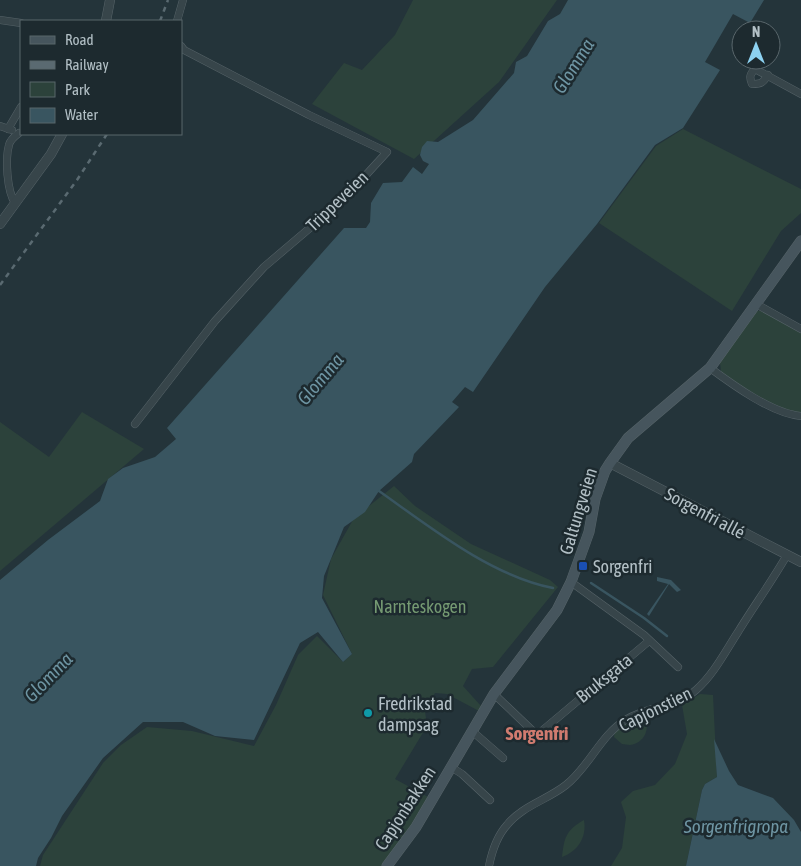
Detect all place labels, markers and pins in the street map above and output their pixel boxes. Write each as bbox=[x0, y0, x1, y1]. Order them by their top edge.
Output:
place label: Sorgenfri bbox=[593, 556, 653, 577]
marker: Sorgenfri bbox=[577, 560, 589, 572]
place label: Fredrikstad dampsag bbox=[378, 693, 453, 735]
marker: Fredrikstad dampsag bbox=[362, 707, 374, 719]

